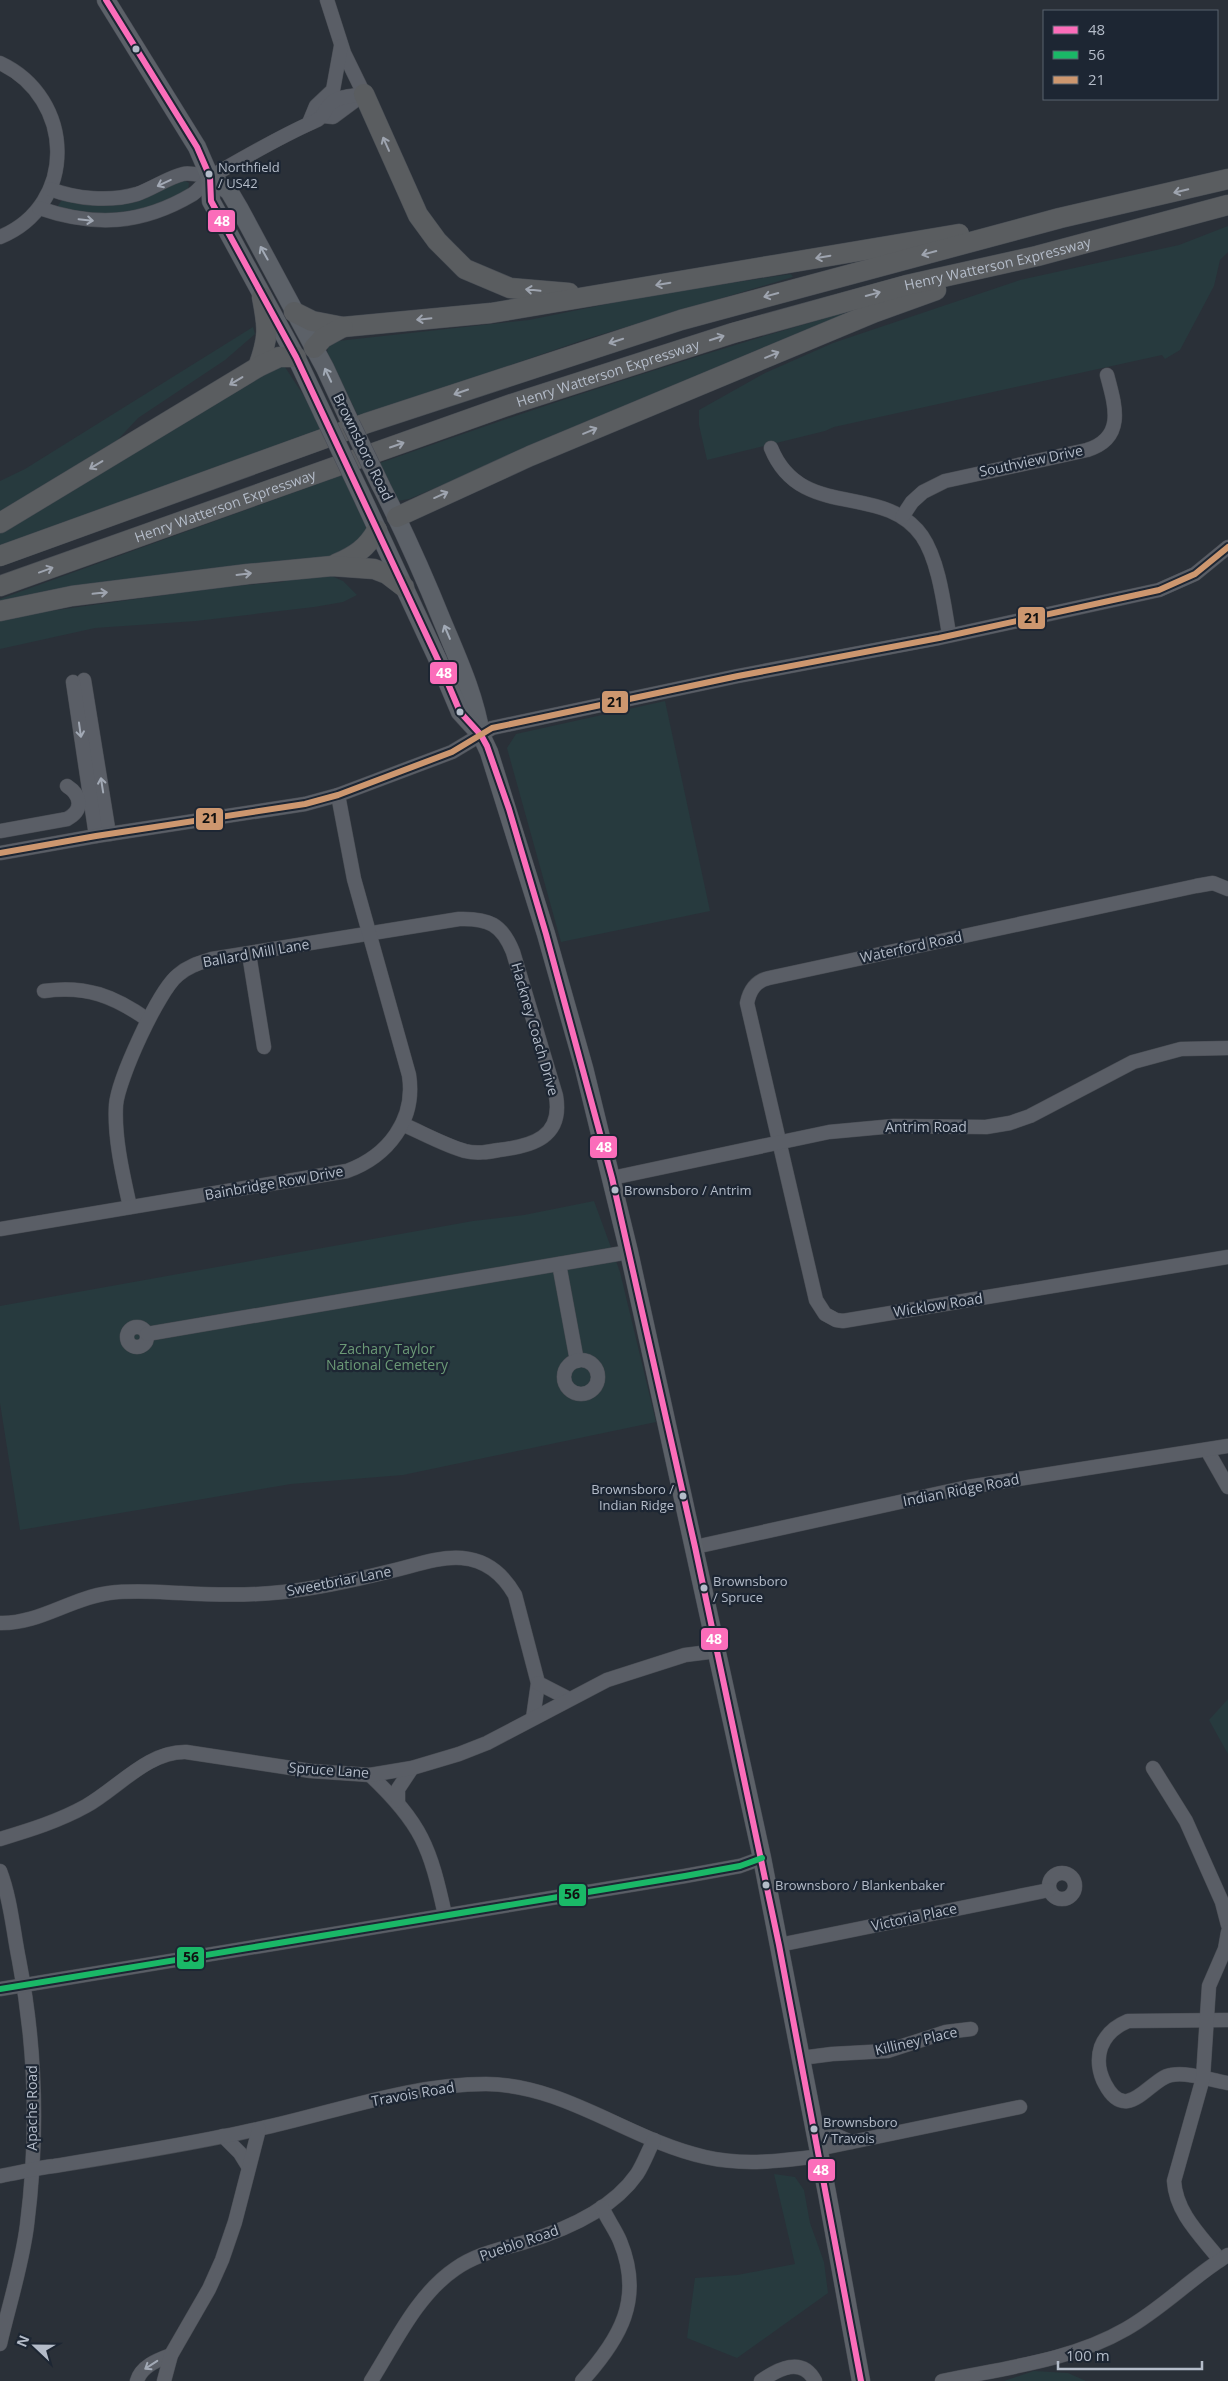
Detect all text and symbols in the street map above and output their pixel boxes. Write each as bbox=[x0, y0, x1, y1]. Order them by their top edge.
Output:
legend bbox=[1043, 10, 1218, 100]
text: 48 bbox=[1088, 19, 1105, 39]
unlabelled marker bbox=[131, 44, 141, 54]
text: 56 bbox=[1088, 44, 1105, 64]
text: 21 bbox=[1088, 69, 1105, 89]
one-way arrow bbox=[380, 137, 390, 152]
place label: Northfield / US42 bbox=[218, 158, 280, 192]
marker: Northfield / US42 bbox=[204, 169, 214, 179]
one-way arrow bbox=[157, 179, 172, 188]
one-way arrow bbox=[1173, 187, 1189, 196]
line badge: 48 bbox=[207, 209, 236, 233]
text: 48 bbox=[214, 211, 230, 230]
one-way arrow bbox=[77, 215, 93, 225]
street label: Henry Watterson Expressway bbox=[902, 232, 1094, 294]
one-way arrow bbox=[259, 246, 269, 261]
one-way arrow bbox=[921, 249, 937, 259]
one-way arrow bbox=[815, 252, 831, 262]
one-way arrow bbox=[655, 280, 671, 290]
one-way arrow bbox=[525, 285, 541, 295]
one-way arrow bbox=[865, 289, 881, 298]
one-way arrow bbox=[764, 291, 780, 300]
one-way arrow bbox=[416, 314, 432, 324]
one-way arrow bbox=[708, 333, 724, 342]
street label: Henry Watterson Expressway bbox=[514, 334, 702, 411]
one-way arrow bbox=[608, 337, 624, 347]
one-way arrow bbox=[764, 350, 779, 359]
one-way arrow bbox=[323, 367, 333, 382]
one-way arrow bbox=[229, 377, 243, 387]
one-way arrow bbox=[454, 388, 470, 397]
street label: Brownsboro Road bbox=[329, 390, 398, 504]
one-way arrow bbox=[582, 426, 597, 435]
one-way arrow bbox=[389, 440, 404, 449]
street label: Southview Drive bbox=[977, 440, 1085, 481]
one-way arrow bbox=[90, 461, 104, 471]
street label: Henry Watterson Expressway bbox=[132, 464, 319, 546]
one-way arrow bbox=[433, 490, 448, 500]
one-way arrow bbox=[38, 565, 53, 574]
one-way arrow bbox=[236, 569, 252, 579]
one-way arrow bbox=[91, 588, 107, 598]
line badge: 21 bbox=[1017, 606, 1046, 630]
text: 21 bbox=[1024, 608, 1040, 627]
one-way arrow bbox=[442, 625, 451, 640]
line badge: 48 bbox=[429, 661, 458, 685]
text: 48 bbox=[436, 663, 452, 682]
line badge: 21 bbox=[601, 690, 629, 714]
text: 21 bbox=[607, 692, 623, 711]
unlabelled marker bbox=[455, 707, 465, 717]
one-way arrow bbox=[75, 722, 85, 738]
one-way arrow bbox=[96, 778, 106, 794]
line badge: 21 bbox=[195, 807, 224, 831]
text: 21 bbox=[202, 808, 218, 827]
street label: Waterford Road bbox=[858, 926, 964, 967]
street label: Ballard Mill Lane bbox=[201, 934, 311, 971]
street label: Hackney Coach Drive bbox=[507, 960, 564, 1098]
street label: Antrim Road bbox=[885, 1117, 967, 1136]
line badge: 48 bbox=[589, 1135, 618, 1159]
text: 48 bbox=[596, 1137, 612, 1156]
street label: Bainbridge Row Drive bbox=[203, 1161, 345, 1204]
place label: Brownsboro / Antrim bbox=[624, 1181, 752, 1199]
marker: Brownsboro / Antrim bbox=[610, 1185, 620, 1195]
street label: Wicklow Road bbox=[892, 1288, 984, 1321]
park label: Zachary Taylor National Cemetery bbox=[326, 1339, 449, 1374]
street label: Indian Ridge Road bbox=[901, 1469, 1021, 1510]
place label: Brownsboro / Indian Ridge bbox=[591, 1480, 674, 1514]
marker: Brownsboro / Indian Ridge bbox=[678, 1491, 688, 1501]
street label: Sweetbriar Lane bbox=[285, 1561, 393, 1600]
place label: Brownsboro / Spruce bbox=[713, 1572, 788, 1606]
marker: Brownsboro / Spruce bbox=[699, 1583, 709, 1593]
line badge: 48 bbox=[700, 1627, 729, 1651]
text: 48 bbox=[706, 1629, 722, 1648]
street label: Spruce Lane bbox=[288, 1757, 370, 1782]
place label: Brownsboro / Blankenbaker bbox=[775, 1876, 945, 1894]
marker: Brownsboro / Blankenbaker bbox=[761, 1880, 771, 1890]
line badge: 56 bbox=[558, 1883, 587, 1907]
text: 56 bbox=[564, 1884, 580, 1903]
street label: Victoria Place bbox=[869, 1898, 959, 1935]
line badge: 56 bbox=[176, 1946, 205, 1970]
text: 56 bbox=[183, 1947, 199, 1966]
street label: Killiney Place bbox=[873, 2022, 959, 2059]
street label: Apache Road bbox=[22, 2065, 41, 2151]
street label: Travois Road bbox=[370, 2077, 456, 2110]
place label: Brownsboro / Travois bbox=[823, 2113, 898, 2147]
marker: Brownsboro / Travois bbox=[809, 2124, 819, 2134]
line badge: 48 bbox=[807, 2158, 836, 2182]
text: 48 bbox=[813, 2160, 829, 2179]
street label: Pueblo Road bbox=[477, 2220, 561, 2265]
north arrow bbox=[10, 2321, 60, 2371]
text: N bbox=[12, 2332, 33, 2350]
scale bar bbox=[1058, 2338, 1202, 2370]
text: 100 m bbox=[1066, 2345, 1110, 2365]
one-way arrow bbox=[144, 2359, 158, 2370]

